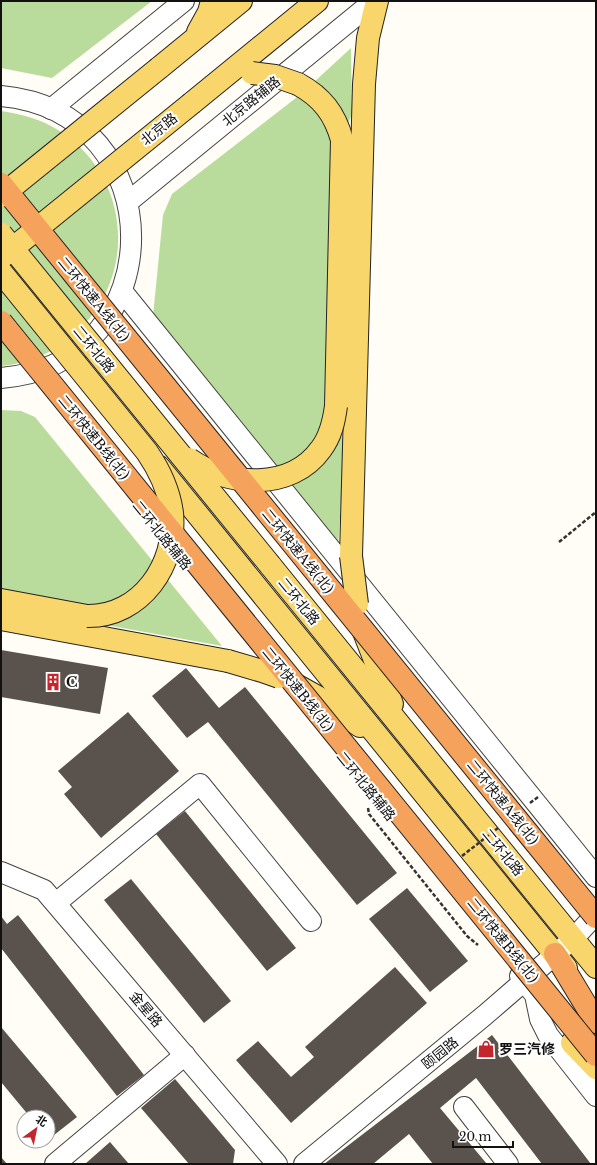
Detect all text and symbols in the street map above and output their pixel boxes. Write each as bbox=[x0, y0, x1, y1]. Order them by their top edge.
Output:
street label: 北京路辅路 bbox=[218, 72, 284, 130]
street label: 北京路 bbox=[137, 109, 181, 149]
street label: 二环快速A线(北) bbox=[54, 253, 134, 345]
street label: 二环北路 bbox=[69, 322, 119, 376]
street label: 二环快速B线(北) bbox=[54, 391, 134, 483]
street label: 二环北路辅路 bbox=[129, 497, 195, 573]
street label: 二环快速A线(北) bbox=[258, 505, 338, 597]
street label: 二环北路 bbox=[274, 574, 324, 628]
street label: 二环快速B线(北) bbox=[258, 643, 338, 735]
building icon: C bbox=[43, 672, 63, 692]
place label: C bbox=[66, 673, 78, 691]
street label: 二环北路辅路 bbox=[333, 748, 399, 824]
street label: 二环快速A线(北) bbox=[463, 756, 543, 848]
street label: 二环北路 bbox=[478, 825, 528, 879]
street label: 二环快速B线(北) bbox=[463, 894, 543, 986]
street label: 金星路 bbox=[126, 987, 166, 1031]
street label: 颐园路 bbox=[418, 1033, 462, 1073]
shop icon: 罗三汽修 bbox=[476, 1039, 496, 1059]
place label: 罗三汽修 bbox=[499, 1040, 555, 1058]
north arrow bbox=[16, 1109, 56, 1149]
text: 北 bbox=[33, 1112, 50, 1129]
scale bar bbox=[453, 1123, 513, 1149]
text: 20 m bbox=[459, 1129, 491, 1144]

